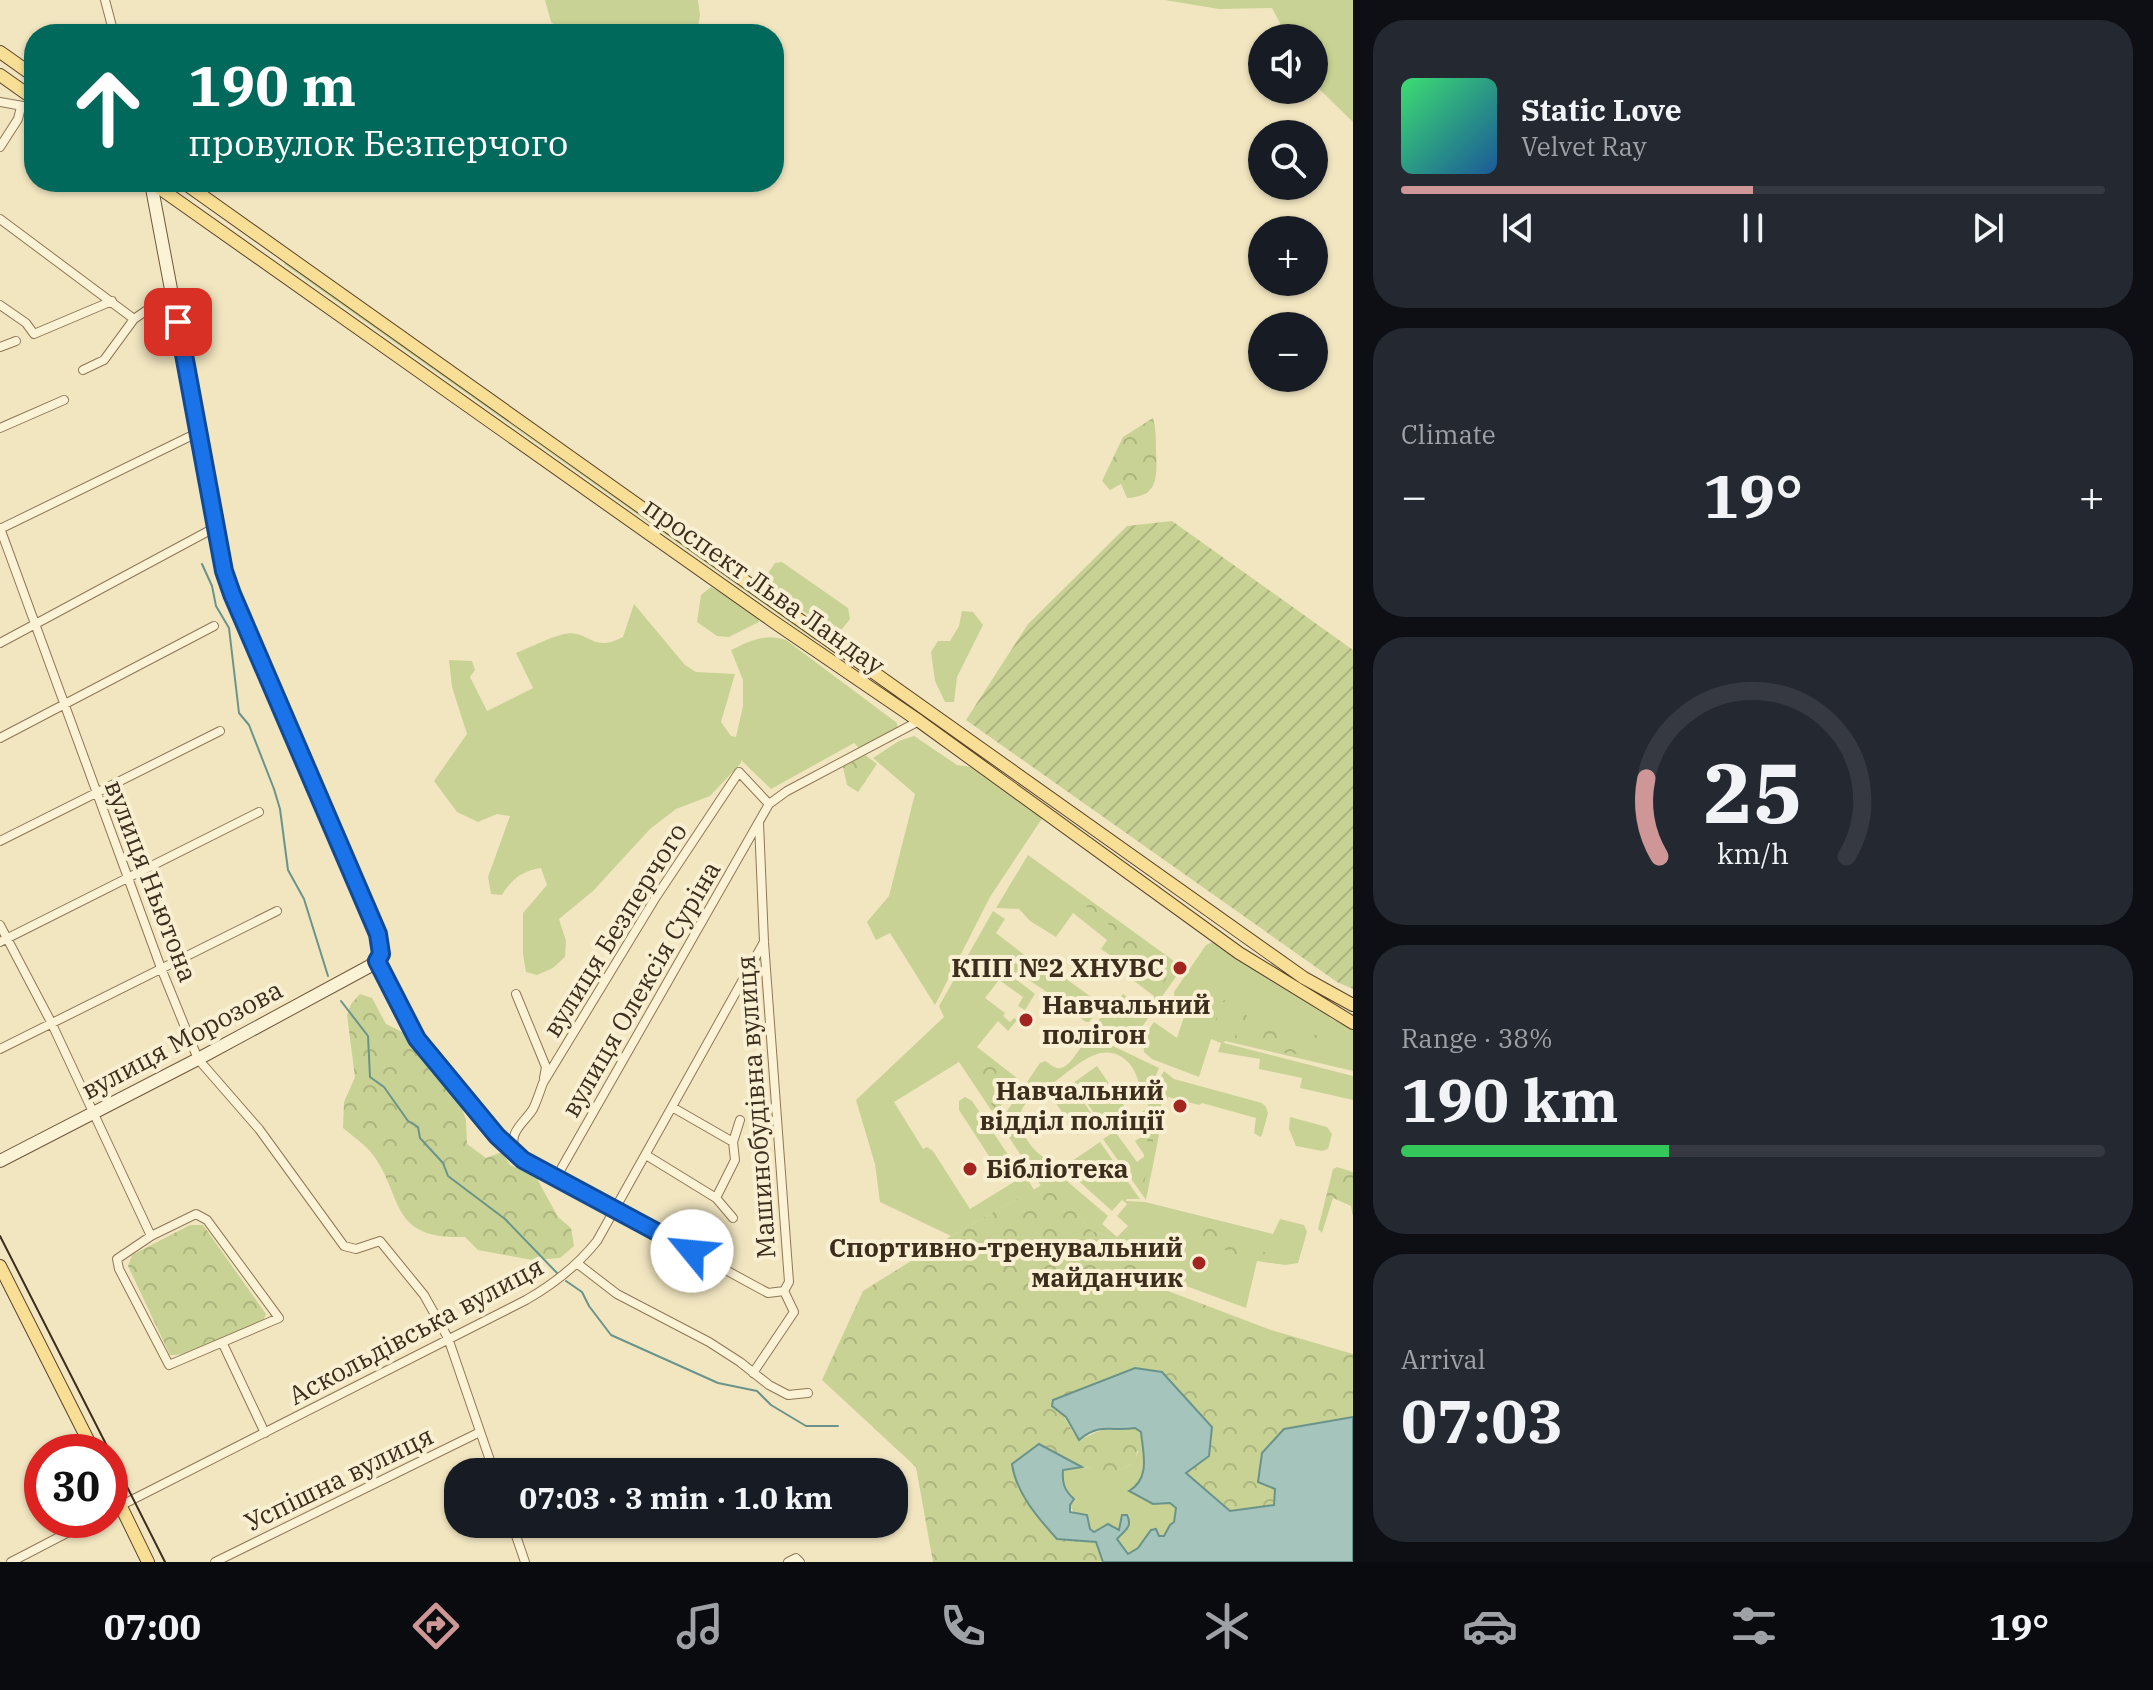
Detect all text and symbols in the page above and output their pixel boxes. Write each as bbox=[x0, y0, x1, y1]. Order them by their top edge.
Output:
map controls bbox=[1248, 24, 1328, 392]
button: sound bbox=[1248, 24, 1328, 104]
text: 190 m bbox=[188, 49, 356, 121]
icon: ahead bbox=[56, 56, 160, 160]
text: Static Love bbox=[1521, 90, 1682, 129]
text: провулок Безперчого bbox=[188, 119, 568, 166]
button: search bbox=[1248, 120, 1328, 200]
text: Velvet Ray bbox=[1521, 129, 1647, 163]
icon: previous bbox=[1496, 206, 1540, 250]
icon: pause bbox=[1731, 206, 1775, 250]
icon: next bbox=[1966, 206, 2010, 250]
button: + bbox=[1248, 216, 1328, 296]
pin bbox=[144, 288, 212, 356]
icon: arrive bbox=[156, 300, 200, 344]
button: − bbox=[1248, 312, 1328, 392]
text: Climate bbox=[1401, 417, 1496, 451]
text: 19° bbox=[1703, 456, 1803, 535]
text: − bbox=[1401, 467, 1427, 524]
text: + bbox=[2079, 467, 2105, 524]
street label: проспект Льва Ландау bbox=[637, 489, 892, 681]
text: 25 bbox=[1703, 738, 1803, 846]
street label: вулиця Ньютона bbox=[98, 775, 206, 987]
street label: вулиця Безперчого bbox=[534, 816, 694, 1043]
text: km/h bbox=[1717, 835, 1789, 872]
street label: вулиця Олексія Суріна bbox=[553, 854, 727, 1123]
place label: КПП №2 ХНУВС bbox=[951, 950, 1164, 984]
street label: Машинобудівна вулиця bbox=[727, 954, 783, 1260]
marker: КПП №2 ХНУВС bbox=[1171, 959, 1189, 977]
street label: вулиця Морозова bbox=[75, 972, 288, 1107]
place label: Навчальний полігон bbox=[1042, 987, 1211, 1051]
marker: Навчальний полігон bbox=[1017, 1011, 1035, 1029]
text: Range · 38% bbox=[1401, 1021, 1553, 1055]
text: 190 km bbox=[1401, 1060, 1619, 1139]
place label: Навчальний відділ поліції bbox=[979, 1073, 1165, 1137]
marker: Навчальний відділ поліції bbox=[1171, 1097, 1189, 1115]
place label: Бібліотека bbox=[986, 1151, 1129, 1185]
marker: Бібліотека bbox=[961, 1160, 979, 1178]
position arrow bbox=[650, 1209, 734, 1293]
place label: Спортивно-тренувальний майданчик bbox=[829, 1230, 1183, 1294]
street label: Аскольдівська вулиця bbox=[282, 1248, 549, 1412]
marker: Спортивно-тренувальний майданчик bbox=[1190, 1254, 1208, 1272]
text: Arrival bbox=[1401, 1342, 1486, 1376]
text: 07:03 bbox=[1401, 1381, 1563, 1460]
street label: Успішна вулиця bbox=[239, 1418, 439, 1539]
speed limit sign: 30 bbox=[24, 1434, 128, 1538]
text: 07:03 · 3 min · 1.0 km bbox=[519, 1478, 833, 1517]
icon: directions bbox=[408, 1598, 464, 1654]
icon: music bbox=[672, 1598, 728, 1654]
icon: phone bbox=[935, 1598, 991, 1654]
icon: climate bbox=[1199, 1598, 1255, 1654]
icon: car bbox=[1462, 1598, 1518, 1654]
icon: filters bbox=[1726, 1598, 1782, 1654]
text: 07:00 bbox=[104, 1603, 201, 1650]
text: 19° bbox=[1989, 1603, 2049, 1650]

